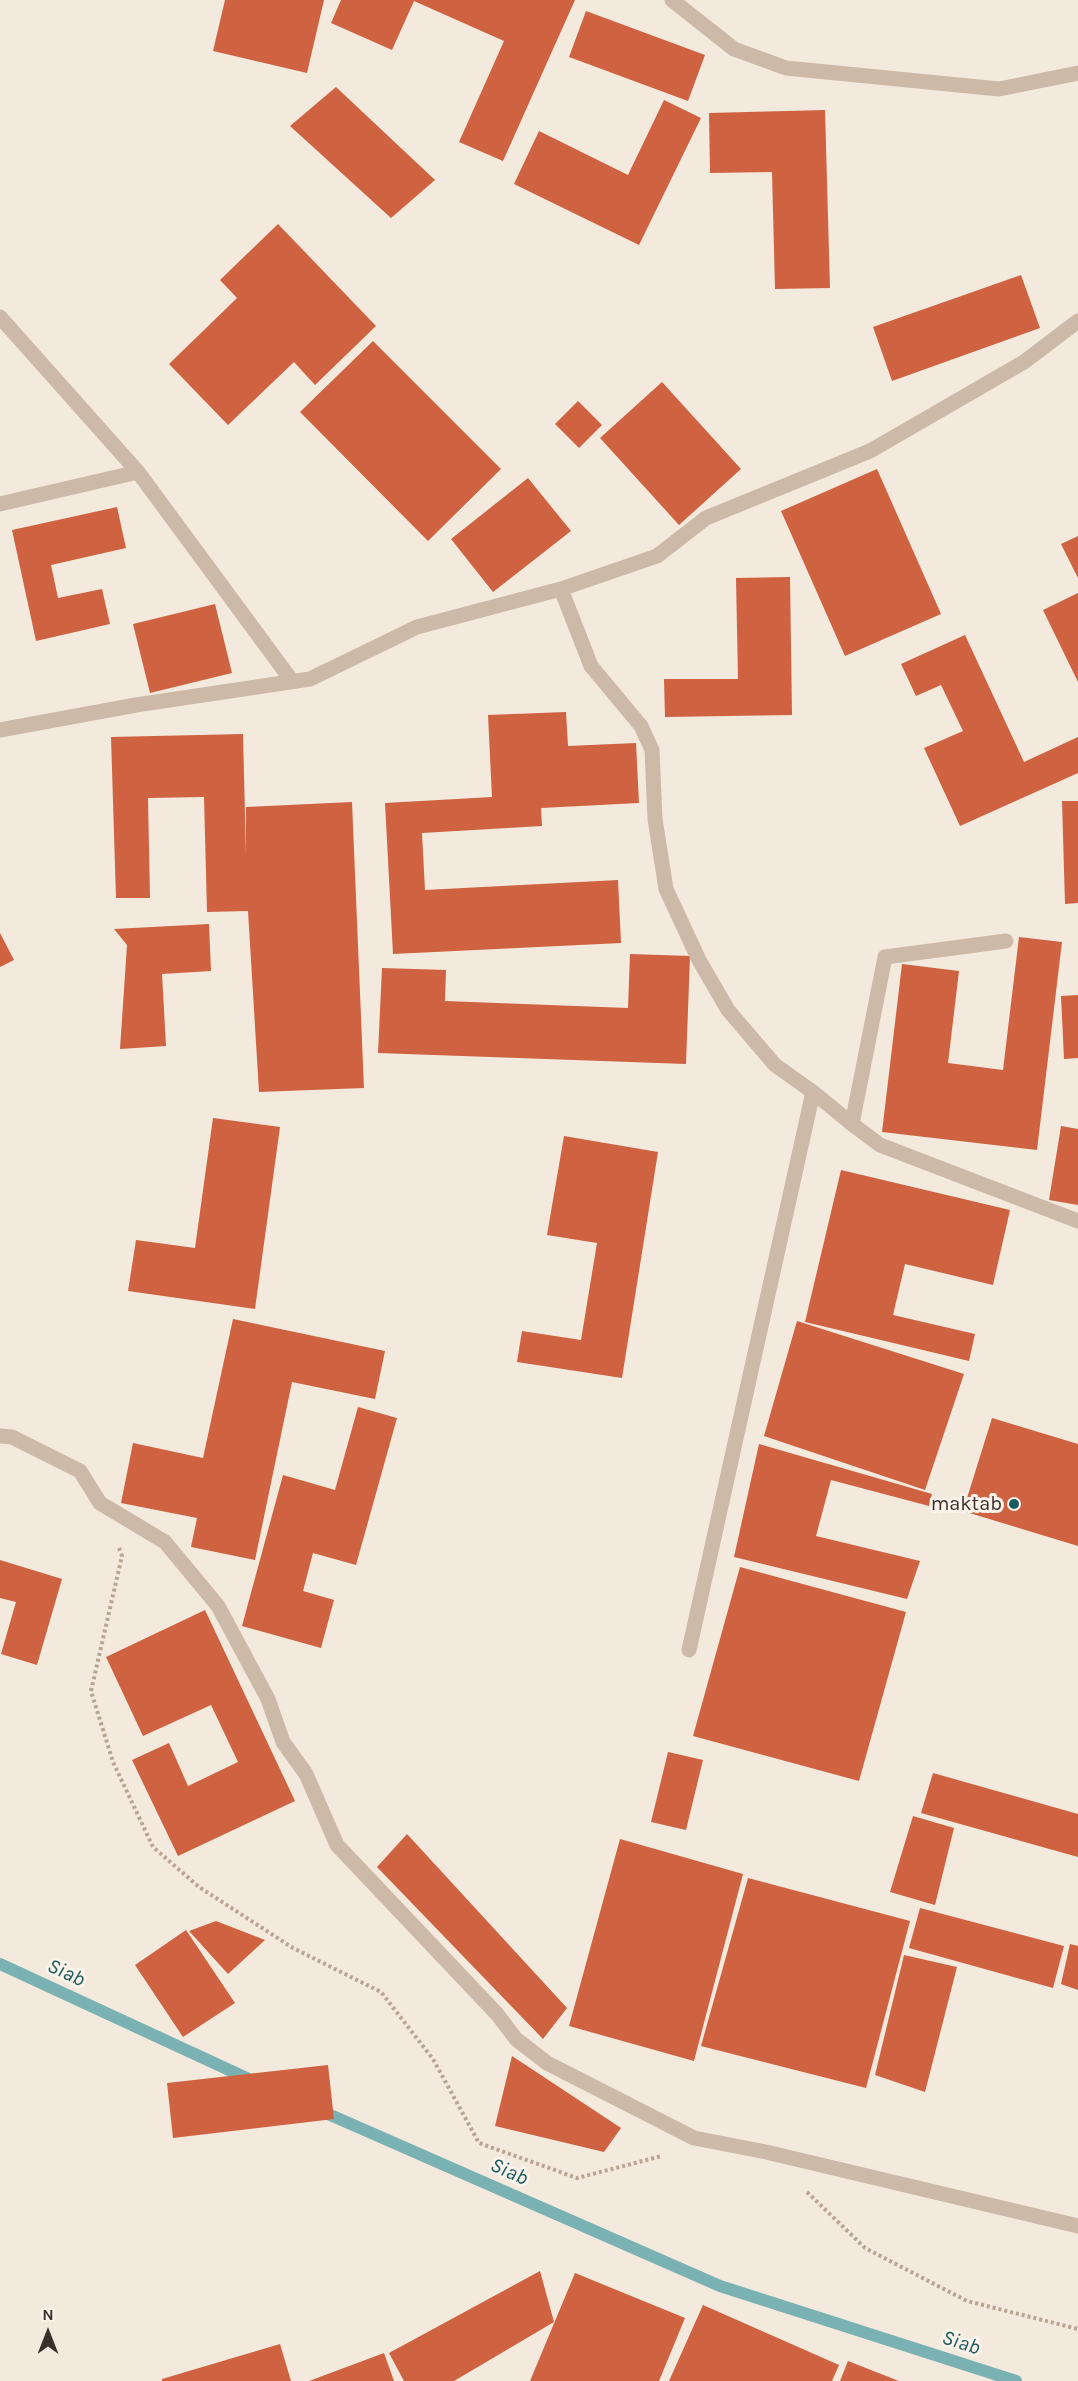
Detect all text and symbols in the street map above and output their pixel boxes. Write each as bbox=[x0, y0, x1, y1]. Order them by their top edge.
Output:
place label: maktab bbox=[931, 1492, 1002, 1516]
marker: maktab bbox=[1007, 1497, 1021, 1511]
water label: Siab bbox=[43, 1953, 89, 1993]
water label: Siab bbox=[486, 2153, 532, 2191]
north arrow bbox=[18, 2303, 78, 2363]
text: N bbox=[42, 2305, 54, 2324]
water label: Siab bbox=[939, 2325, 983, 2361]

